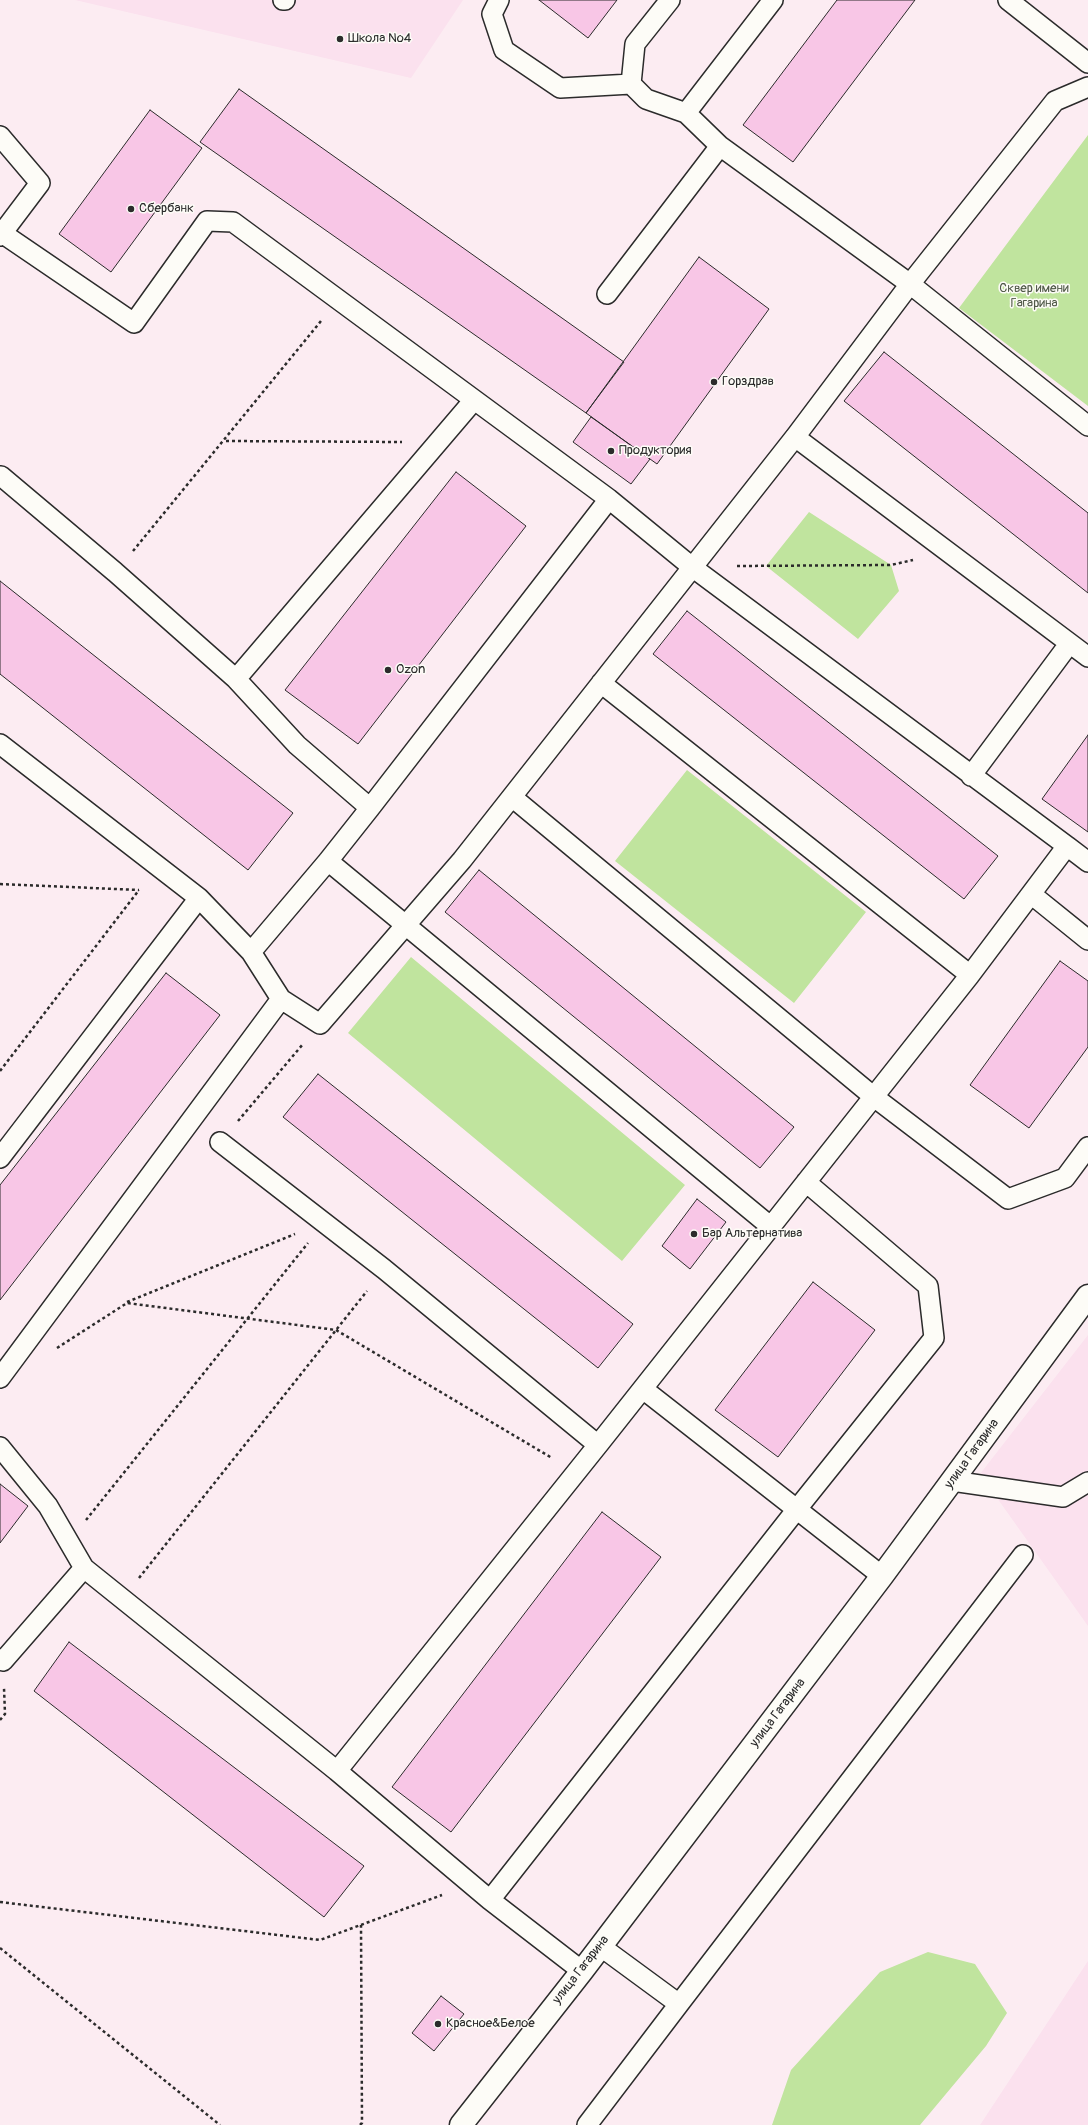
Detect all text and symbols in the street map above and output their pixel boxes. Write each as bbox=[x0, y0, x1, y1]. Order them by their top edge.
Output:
place label: Школа №4 bbox=[348, 31, 411, 47]
marker: Школа №4 bbox=[335, 34, 345, 44]
place label: Сбербанк bbox=[139, 201, 194, 217]
marker: Сбербанк bbox=[126, 204, 136, 214]
park label: Сквер имени Гагарина bbox=[999, 281, 1069, 312]
place label: Горздрав bbox=[722, 374, 774, 390]
marker: Горздрав bbox=[709, 377, 719, 387]
place label: Продуктория bbox=[619, 443, 692, 459]
marker: Продуктория bbox=[606, 446, 616, 456]
place label: Ozon bbox=[396, 662, 425, 678]
marker: Ozon bbox=[383, 665, 393, 675]
place label: Бар Альтернатива bbox=[702, 1226, 802, 1242]
marker: Бар Альтернатива bbox=[689, 1229, 699, 1239]
street label: улица Гагарина bbox=[941, 1416, 1003, 1492]
street label: улица Гагарина bbox=[747, 1675, 809, 1751]
street label: улица Гагарина bbox=[549, 1933, 613, 2007]
place label: Красное&Белое bbox=[446, 2016, 535, 2032]
marker: Красное&Белое bbox=[433, 2019, 443, 2029]

